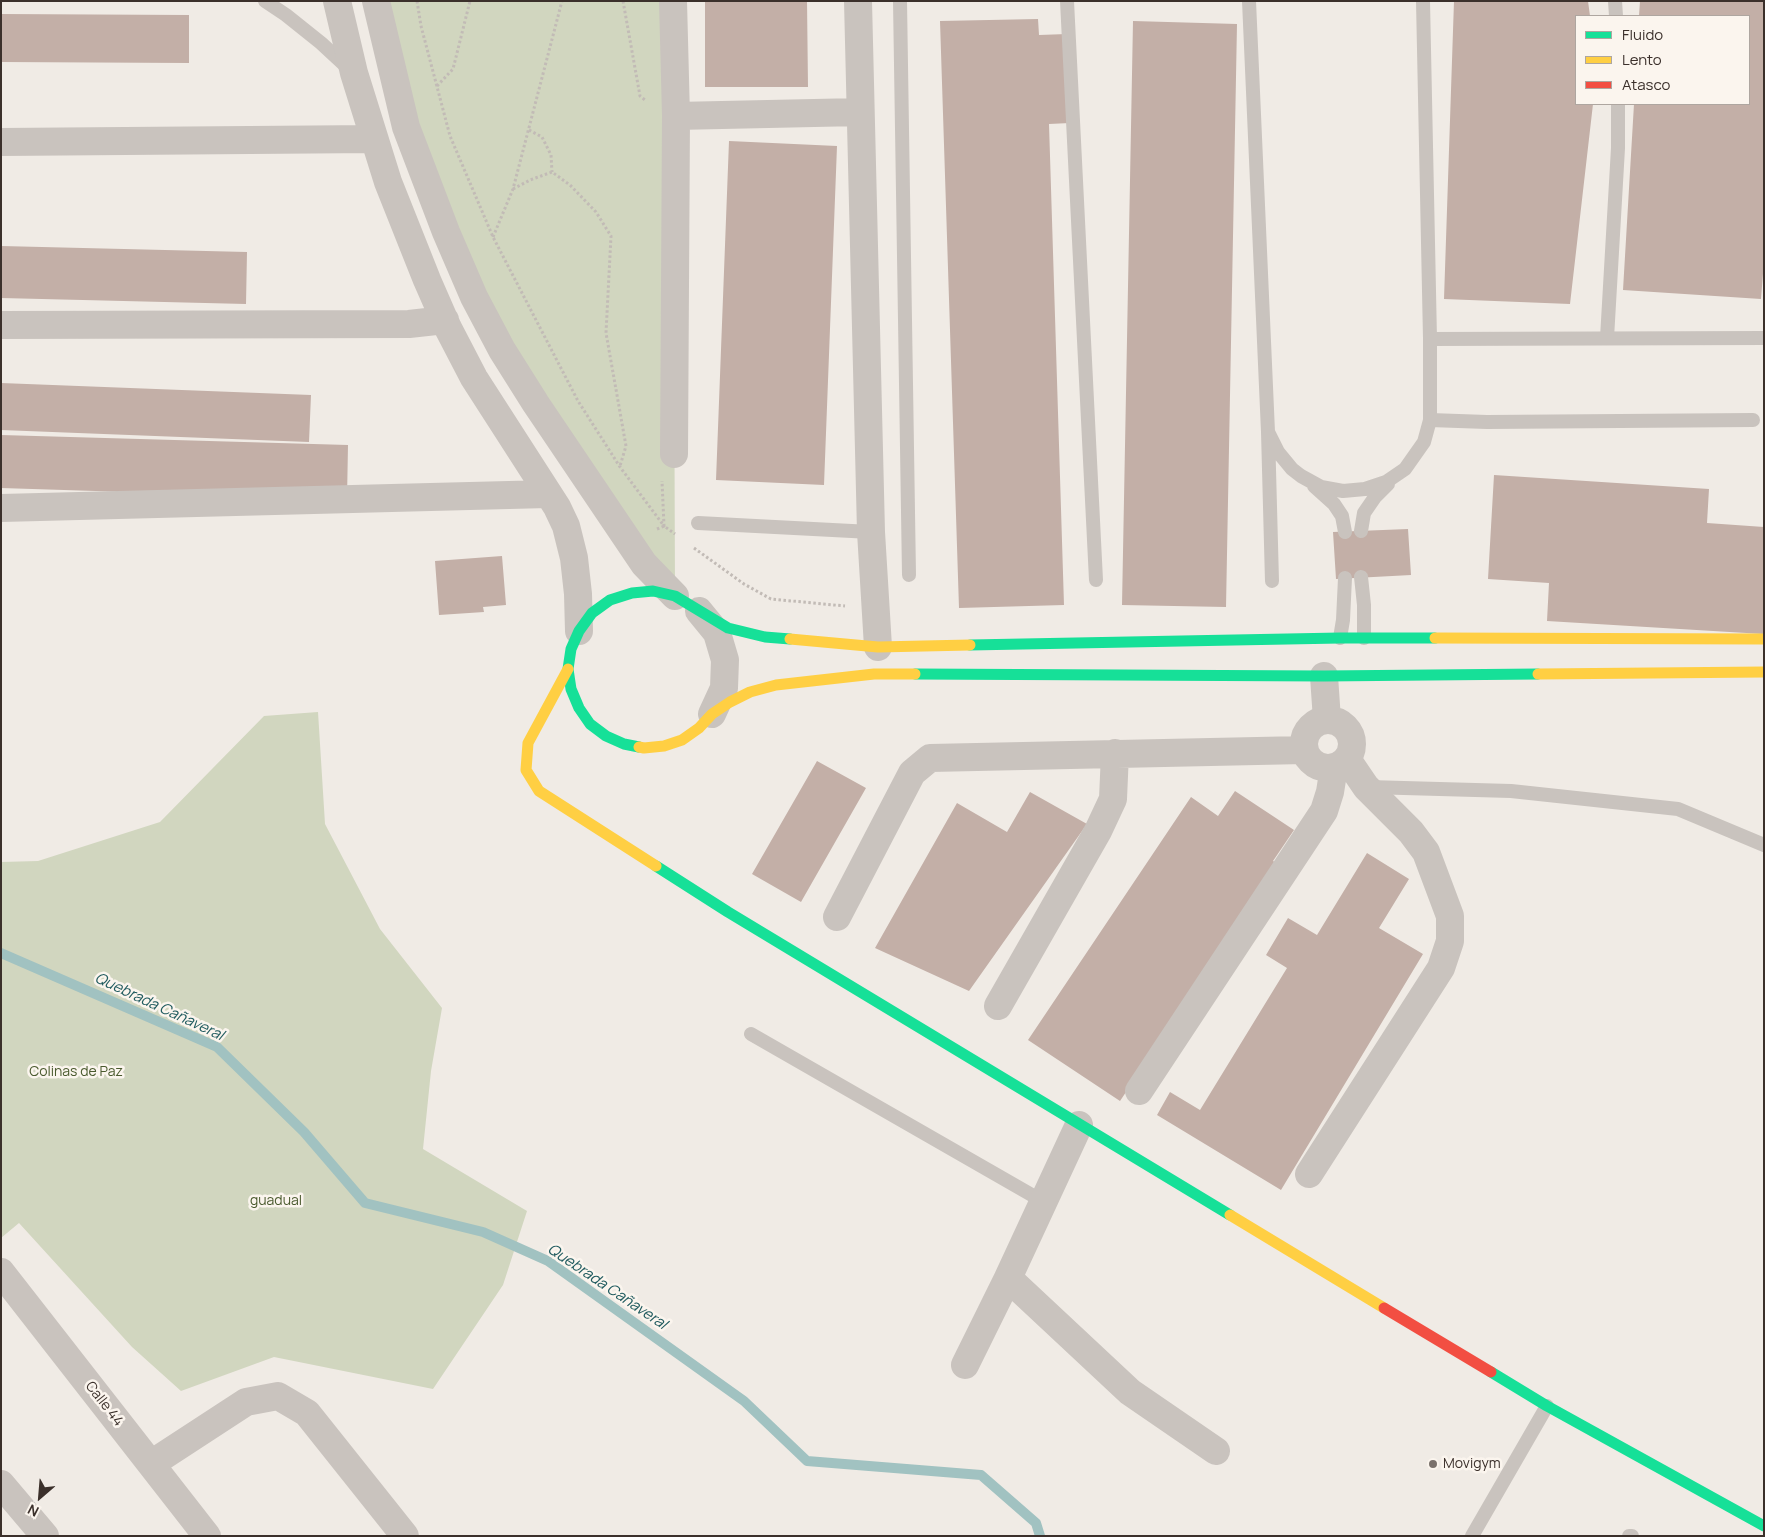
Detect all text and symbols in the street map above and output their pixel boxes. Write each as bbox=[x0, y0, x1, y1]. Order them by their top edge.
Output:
legend bbox=[1575, 15, 1750, 105]
text: Fluido bbox=[1622, 24, 1663, 45]
text: Lento bbox=[1622, 49, 1662, 70]
text: Atasco bbox=[1622, 74, 1670, 95]
water label: Quebrada Cañaveral bbox=[92, 969, 226, 1045]
park label: Colinas de Paz bbox=[29, 1064, 123, 1080]
park label: guadual bbox=[250, 1193, 302, 1209]
water label: Quebrada Cañaveral bbox=[544, 1240, 670, 1334]
street label: Calle 44 bbox=[81, 1378, 127, 1430]
place label: Movigym bbox=[1443, 1456, 1501, 1472]
marker: Movigym bbox=[1427, 1458, 1439, 1470]
north arrow bbox=[15, 1472, 65, 1522]
text: N bbox=[24, 1500, 42, 1522]

